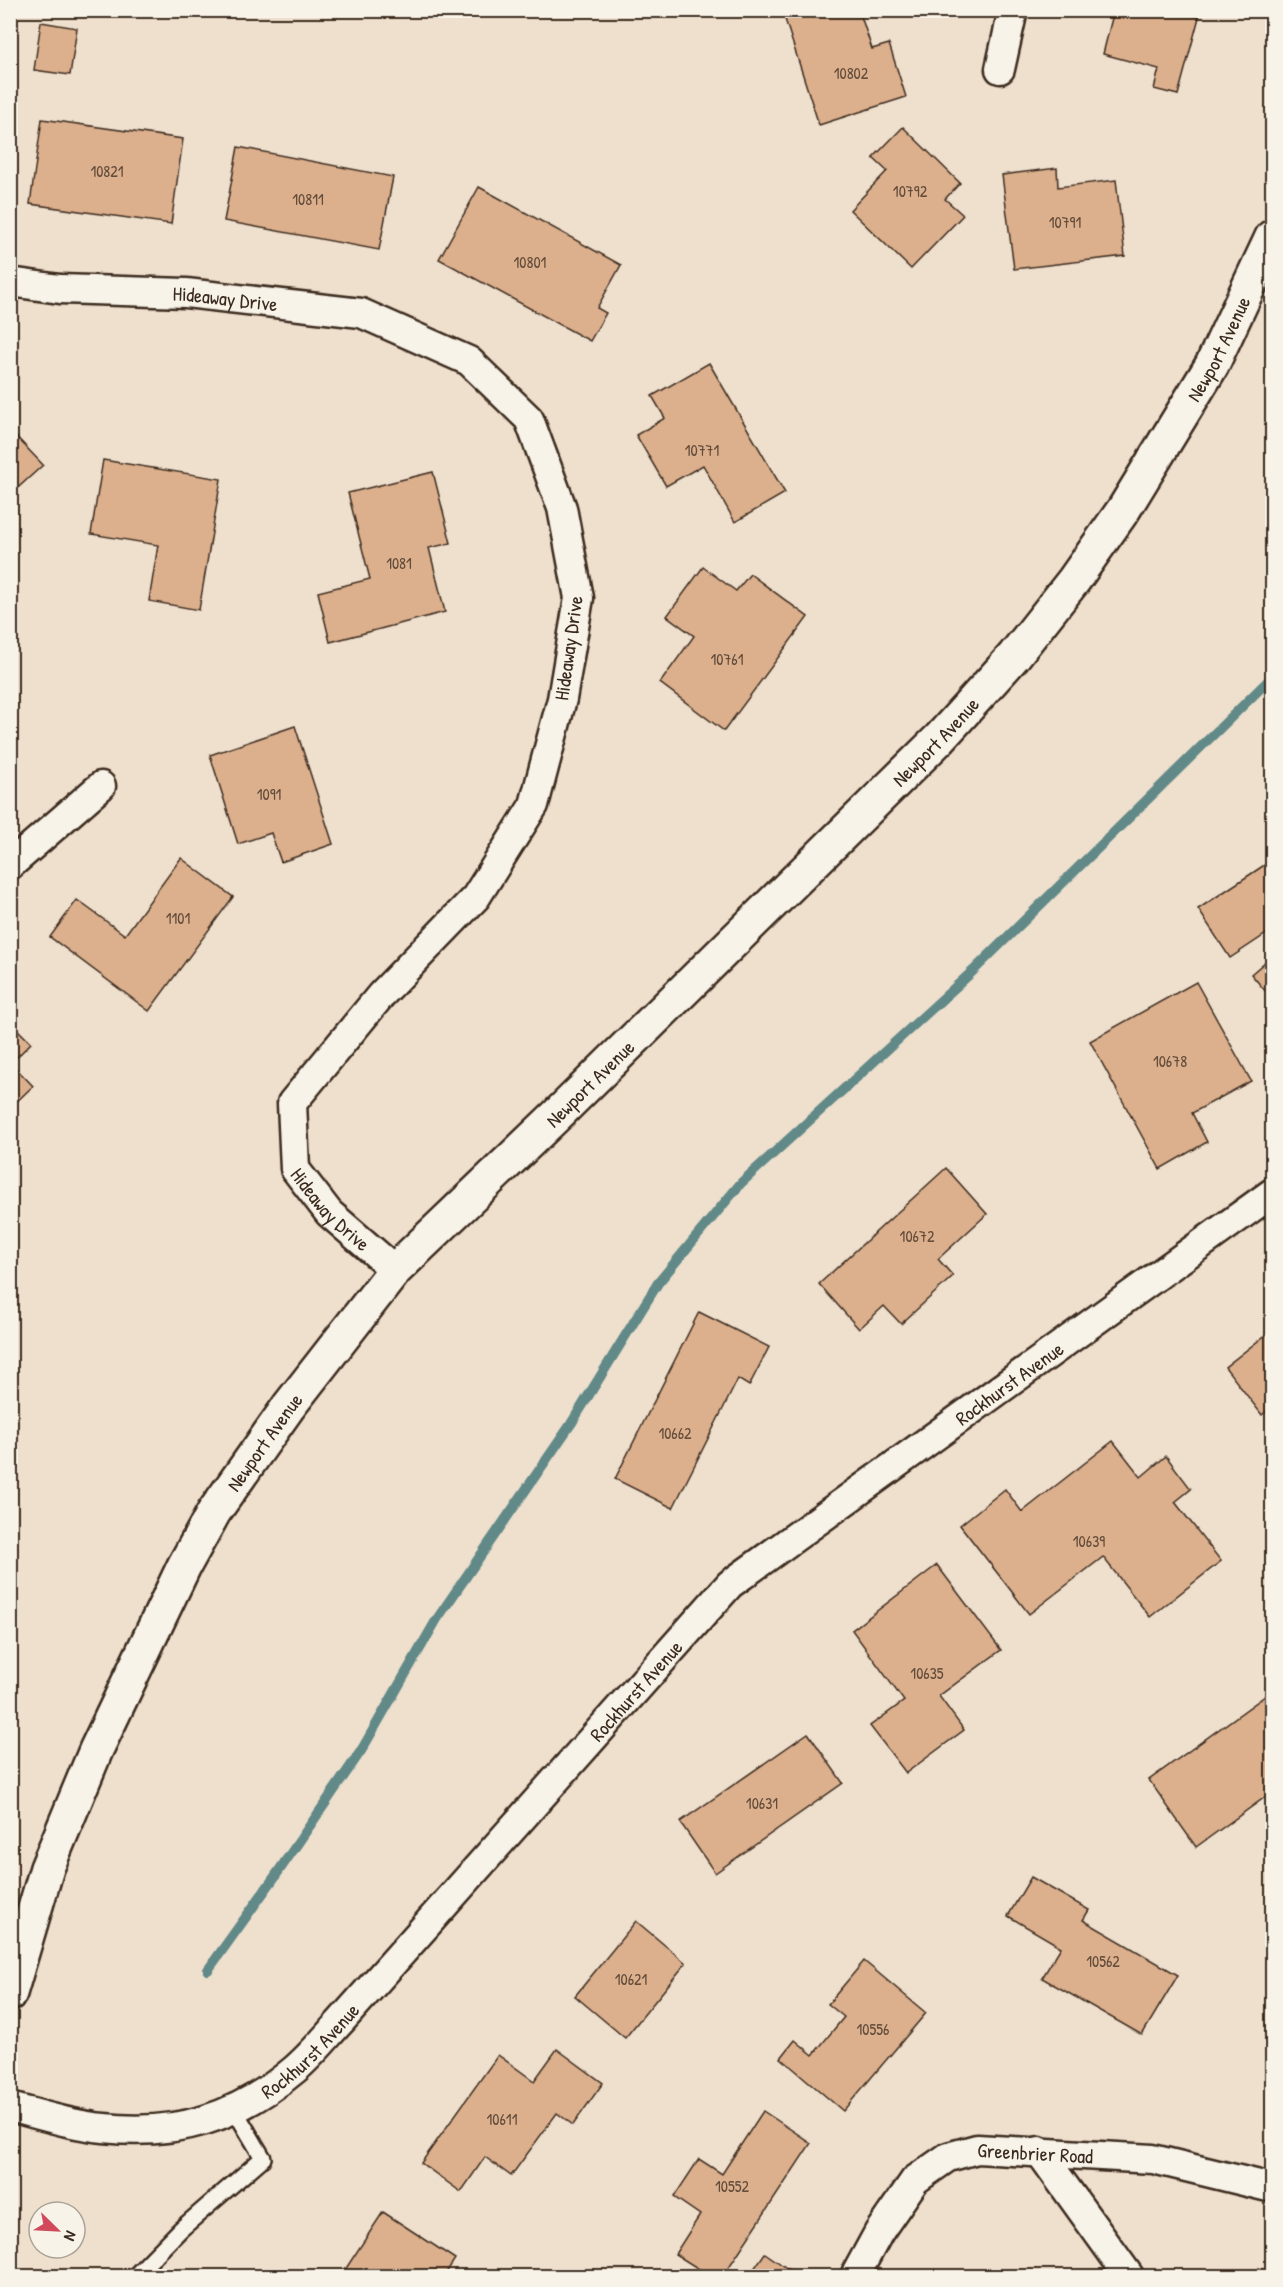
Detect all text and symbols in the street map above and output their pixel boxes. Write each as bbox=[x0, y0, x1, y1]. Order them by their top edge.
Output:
house number: 10802 bbox=[834, 62, 869, 84]
house number: 10821 bbox=[90, 160, 124, 182]
house number: 10792 bbox=[893, 180, 928, 202]
house number: 10811 bbox=[292, 188, 324, 210]
house number: 10791 bbox=[1049, 211, 1081, 233]
house number: 10801 bbox=[514, 251, 547, 273]
street label: Hideaway Drive bbox=[172, 279, 279, 317]
street label: Newport Avenue bbox=[1180, 292, 1256, 406]
house number: 10771 bbox=[685, 439, 720, 461]
house number: 1081 bbox=[386, 552, 412, 574]
street label: Hideaway Drive bbox=[547, 594, 589, 702]
house number: 10761 bbox=[710, 648, 744, 670]
street label: Newport Avenue bbox=[886, 691, 985, 792]
house number: 1091 bbox=[257, 783, 282, 805]
house number: 1101 bbox=[166, 907, 190, 929]
street label: Newport Avenue bbox=[539, 1033, 640, 1133]
house number: 10678 bbox=[1153, 1050, 1187, 1072]
street label: Hideaway Drive bbox=[285, 1162, 376, 1257]
house number: 10672 bbox=[900, 1225, 935, 1247]
street label: Rockhurst Avenue bbox=[949, 1335, 1068, 1431]
street label: Newport Avenue bbox=[220, 1387, 308, 1496]
house number: 10662 bbox=[658, 1422, 692, 1444]
house number: 10639 bbox=[1073, 1530, 1105, 1552]
street label: Rockhurst Avenue bbox=[583, 1634, 688, 1747]
house number: 10635 bbox=[910, 1662, 944, 1684]
house number: 10631 bbox=[746, 1792, 778, 1814]
house number: 10562 bbox=[1086, 1950, 1120, 1972]
house number: 10621 bbox=[615, 1968, 648, 1990]
street label: Rockhurst Avenue bbox=[255, 1997, 365, 2104]
house number: 10556 bbox=[857, 2018, 889, 2040]
house number: 10611 bbox=[487, 2108, 518, 2130]
street label: Greenbrier Road bbox=[977, 2136, 1094, 2169]
house number: 10552 bbox=[715, 2175, 750, 2197]
north arrow bbox=[27, 2200, 87, 2260]
text: N bbox=[59, 2228, 82, 2245]

